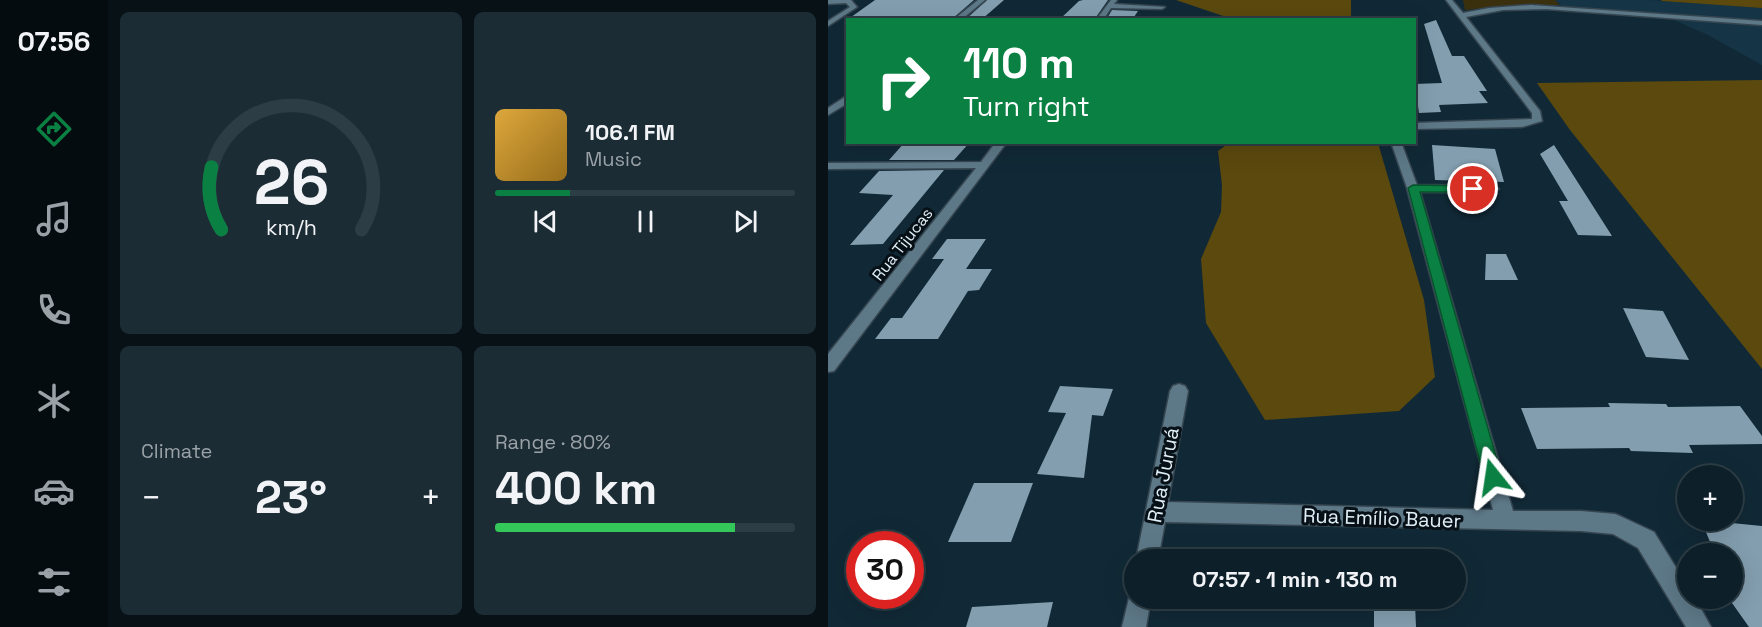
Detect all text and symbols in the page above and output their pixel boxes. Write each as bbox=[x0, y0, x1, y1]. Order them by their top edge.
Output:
text: 07:56 bbox=[18, 24, 90, 59]
text: 110 m bbox=[963, 37, 1075, 90]
icon: right bbox=[864, 42, 942, 120]
text: Turn right bbox=[963, 89, 1090, 124]
icon: directions bbox=[33, 108, 75, 150]
text: 106.1 FM bbox=[585, 118, 675, 146]
text: 26 bbox=[253, 143, 329, 222]
text: Music bbox=[585, 146, 642, 172]
pin bbox=[1447, 163, 1498, 214]
icon: arrive bbox=[1456, 172, 1489, 205]
icon: music bbox=[33, 198, 75, 240]
street label: Rua Tijucas bbox=[867, 204, 937, 285]
icon: previous bbox=[529, 205, 562, 238]
icon: pause bbox=[629, 205, 662, 238]
icon: next bbox=[729, 205, 762, 238]
text: km/h bbox=[265, 215, 317, 242]
icon: phone bbox=[33, 289, 75, 331]
icon: climate bbox=[33, 380, 75, 422]
street label: Rua Juruá bbox=[1141, 425, 1185, 525]
text: Range · 80% bbox=[495, 429, 611, 455]
text: Climate bbox=[141, 438, 212, 464]
position arrow bbox=[1461, 445, 1525, 509]
text: 400 km bbox=[495, 460, 657, 517]
map controls bbox=[1677, 465, 1743, 609]
button: + bbox=[1677, 465, 1743, 531]
text: 23° bbox=[255, 469, 327, 526]
icon: car bbox=[33, 470, 75, 512]
text: − bbox=[141, 477, 161, 519]
text: + bbox=[421, 477, 441, 519]
street label: Rua Emílio Bauer bbox=[1302, 502, 1462, 534]
speed limit sign: 30 bbox=[846, 531, 924, 609]
button: − bbox=[1677, 543, 1743, 609]
icon: filters bbox=[33, 561, 75, 603]
text: 07:57 · 1 min · 130 m bbox=[1192, 565, 1398, 593]

